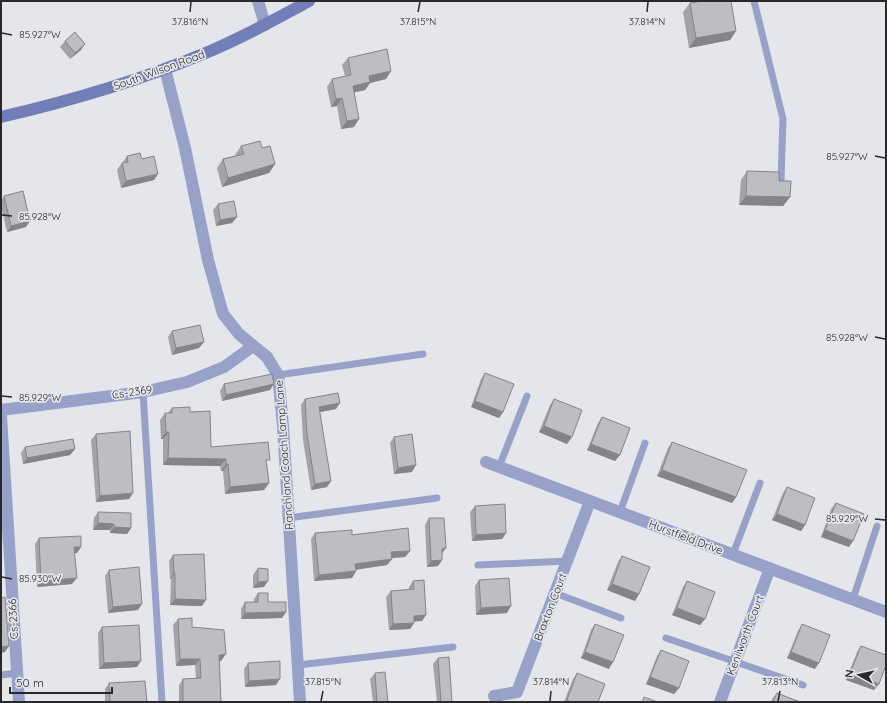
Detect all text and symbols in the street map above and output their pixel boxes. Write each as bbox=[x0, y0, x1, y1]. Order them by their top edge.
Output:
text: 37.816°N bbox=[172, 15, 208, 28]
text: 37.815°N bbox=[400, 15, 436, 28]
text: 37.814°N bbox=[629, 15, 665, 28]
text: 85.927°W bbox=[19, 28, 61, 41]
street label: South Wilson Road bbox=[111, 47, 207, 93]
text: 85.927°W bbox=[826, 150, 868, 163]
text: 85.928°W bbox=[19, 210, 61, 223]
text: 85.928°W bbox=[826, 331, 868, 344]
street label: Ranchland Coach Lamp Lane bbox=[272, 380, 296, 530]
street label: Cs-2369 bbox=[111, 382, 153, 402]
text: 85.929°W bbox=[19, 391, 61, 404]
text: 85.929°W bbox=[826, 512, 868, 525]
street label: Hurstfield Drive bbox=[647, 516, 725, 558]
street label: Braxton Court bbox=[531, 571, 569, 643]
text: 85.930°W bbox=[19, 572, 61, 585]
street label: Kenilworth Court bbox=[723, 593, 767, 677]
street label: Cs-2366 bbox=[5, 598, 21, 640]
north arrow bbox=[839, 655, 879, 695]
scale bar bbox=[10, 669, 112, 695]
text: N bbox=[842, 669, 857, 679]
text: 50 m bbox=[16, 675, 44, 690]
text: 37.815°N bbox=[305, 675, 341, 688]
text: 37.814°N bbox=[533, 675, 569, 688]
text: 37.813°N bbox=[762, 675, 798, 688]

